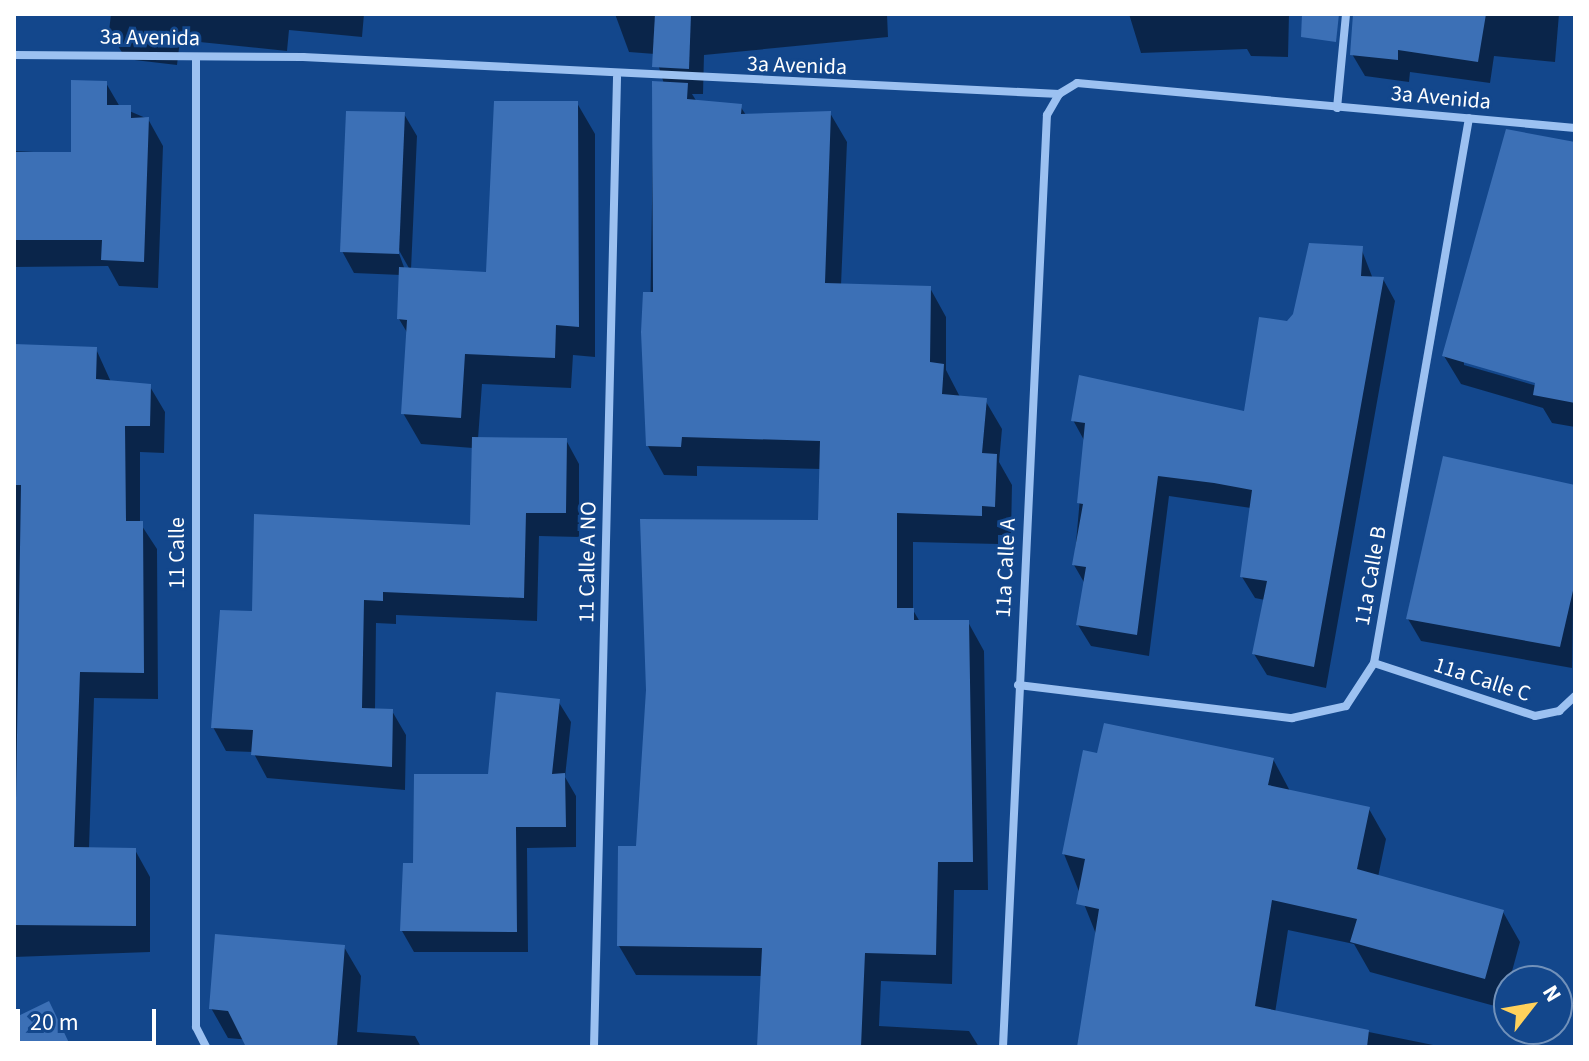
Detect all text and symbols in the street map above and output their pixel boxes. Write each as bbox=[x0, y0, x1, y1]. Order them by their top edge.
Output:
street label: 3a Avenida bbox=[100, 24, 200, 52]
street label: 3a Avenida bbox=[747, 51, 847, 81]
street label: 3a Avenida bbox=[1390, 80, 1492, 116]
street label: 11 Calle A NO bbox=[574, 501, 602, 623]
street label: 11 Calle bbox=[165, 517, 191, 589]
street label: 11a Calle A bbox=[990, 518, 1022, 618]
street label: 11a Calle B bbox=[1349, 524, 1393, 628]
street label: 11a Calle C bbox=[1430, 652, 1534, 708]
north arrow bbox=[1493, 965, 1573, 1045]
text: N bbox=[1534, 979, 1569, 1008]
scale bar bbox=[20, 993, 160, 1043]
text: 20 m bbox=[30, 1005, 79, 1040]

